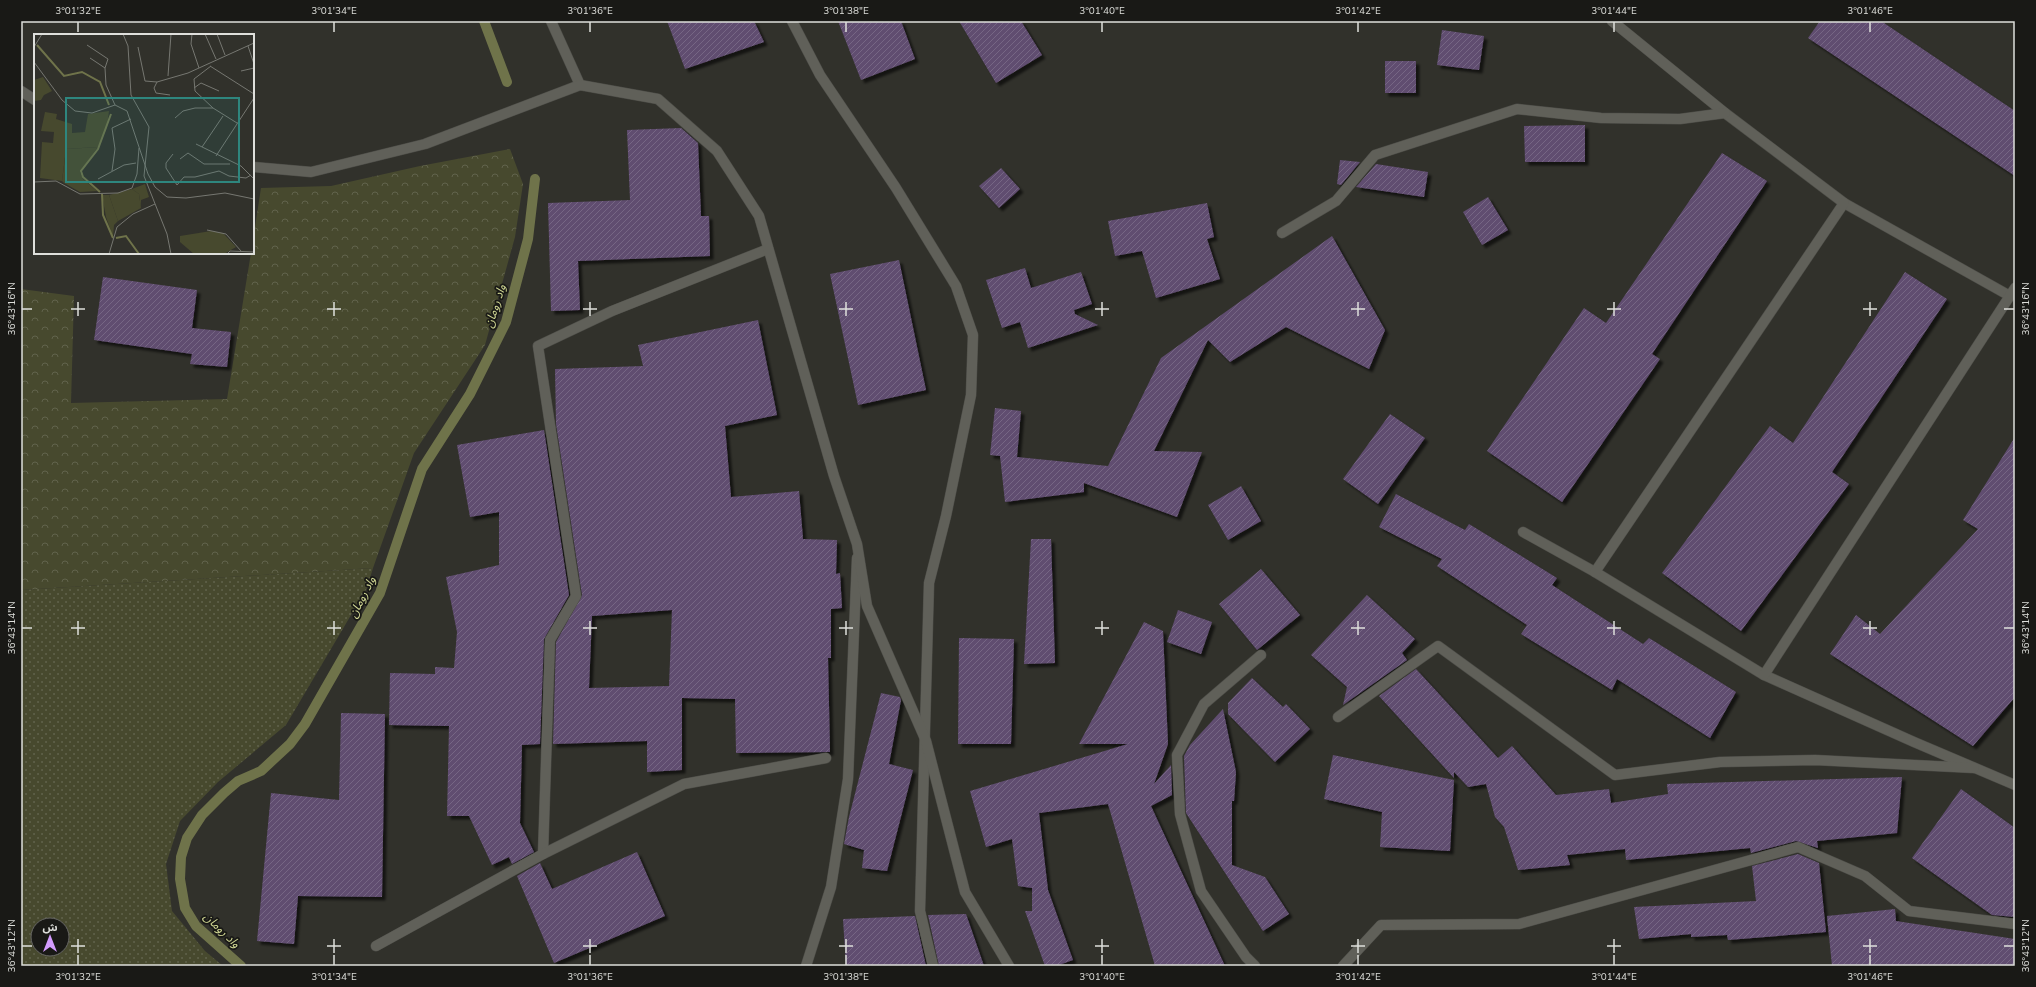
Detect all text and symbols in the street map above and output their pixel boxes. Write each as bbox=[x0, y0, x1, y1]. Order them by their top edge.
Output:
text: 3°01'32"E bbox=[55, 4, 101, 18]
text: 3°01'34"E bbox=[311, 4, 357, 18]
text: 3°01'36"E bbox=[567, 4, 613, 18]
text: 3°01'38"E bbox=[823, 4, 869, 18]
text: 3°01'40"E bbox=[1079, 4, 1125, 18]
text: 3°01'42"E bbox=[1335, 4, 1381, 18]
text: 3°01'44"E bbox=[1591, 4, 1637, 18]
text: 3°01'46"E bbox=[1847, 4, 1893, 18]
inset map bbox=[34, 34, 254, 254]
text: 36°43'16"N bbox=[5, 282, 19, 336]
water label: واد رومان bbox=[480, 282, 510, 330]
text: 36°43'16"N bbox=[2019, 282, 2033, 336]
water label: واد رومان bbox=[345, 573, 380, 621]
text: 36°43'14"N bbox=[5, 601, 19, 655]
text: 36°43'14"N bbox=[2019, 601, 2033, 655]
water label: واد رومان bbox=[200, 909, 244, 952]
north arrow bbox=[30, 917, 70, 957]
text: 36°43'12"N bbox=[5, 919, 19, 973]
text: 36°43'12"N bbox=[2019, 919, 2033, 973]
text: ش bbox=[42, 920, 58, 935]
text: 3°01'32"E bbox=[55, 970, 101, 984]
text: 3°01'34"E bbox=[311, 970, 357, 984]
text: 3°01'36"E bbox=[567, 970, 613, 984]
text: 3°01'38"E bbox=[823, 970, 869, 984]
text: 3°01'40"E bbox=[1079, 970, 1125, 984]
text: 3°01'42"E bbox=[1335, 970, 1381, 984]
text: 3°01'44"E bbox=[1591, 970, 1637, 984]
text: 3°01'46"E bbox=[1847, 970, 1893, 984]

